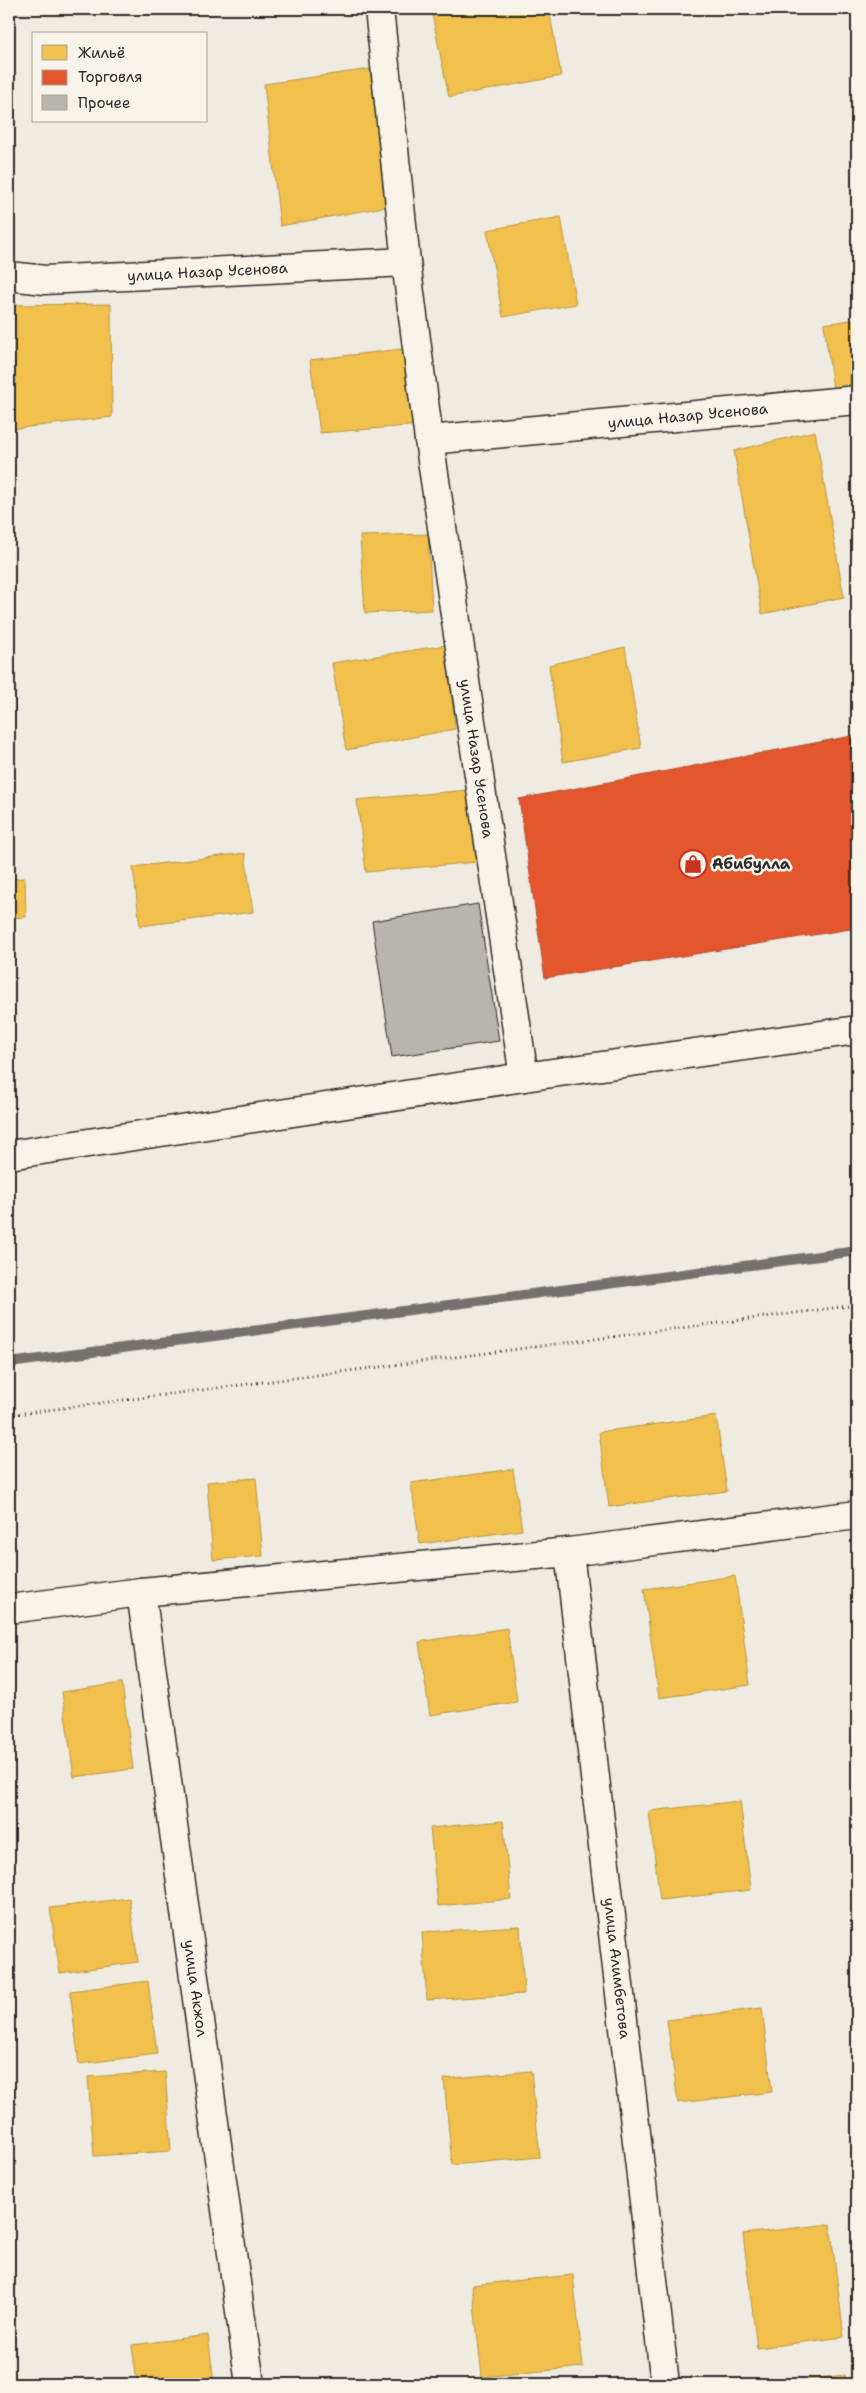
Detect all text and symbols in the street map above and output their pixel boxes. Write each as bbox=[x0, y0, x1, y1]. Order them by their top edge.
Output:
legend bbox=[32, 32, 208, 122]
text: Жильё bbox=[78, 43, 125, 63]
text: Торговля bbox=[78, 67, 143, 87]
text: Прочее bbox=[78, 93, 130, 113]
street label: улица Назар Усенова bbox=[127, 258, 289, 286]
street label: улица Назар Усенова bbox=[607, 398, 770, 433]
street label: улица Назар Усенова bbox=[455, 678, 498, 840]
shop icon: Абибулла bbox=[678, 849, 708, 879]
place label: Абибулла bbox=[712, 854, 791, 874]
street label: улица Алимбетова bbox=[599, 1897, 635, 2040]
street label: улица Акжол bbox=[179, 1938, 212, 2039]

